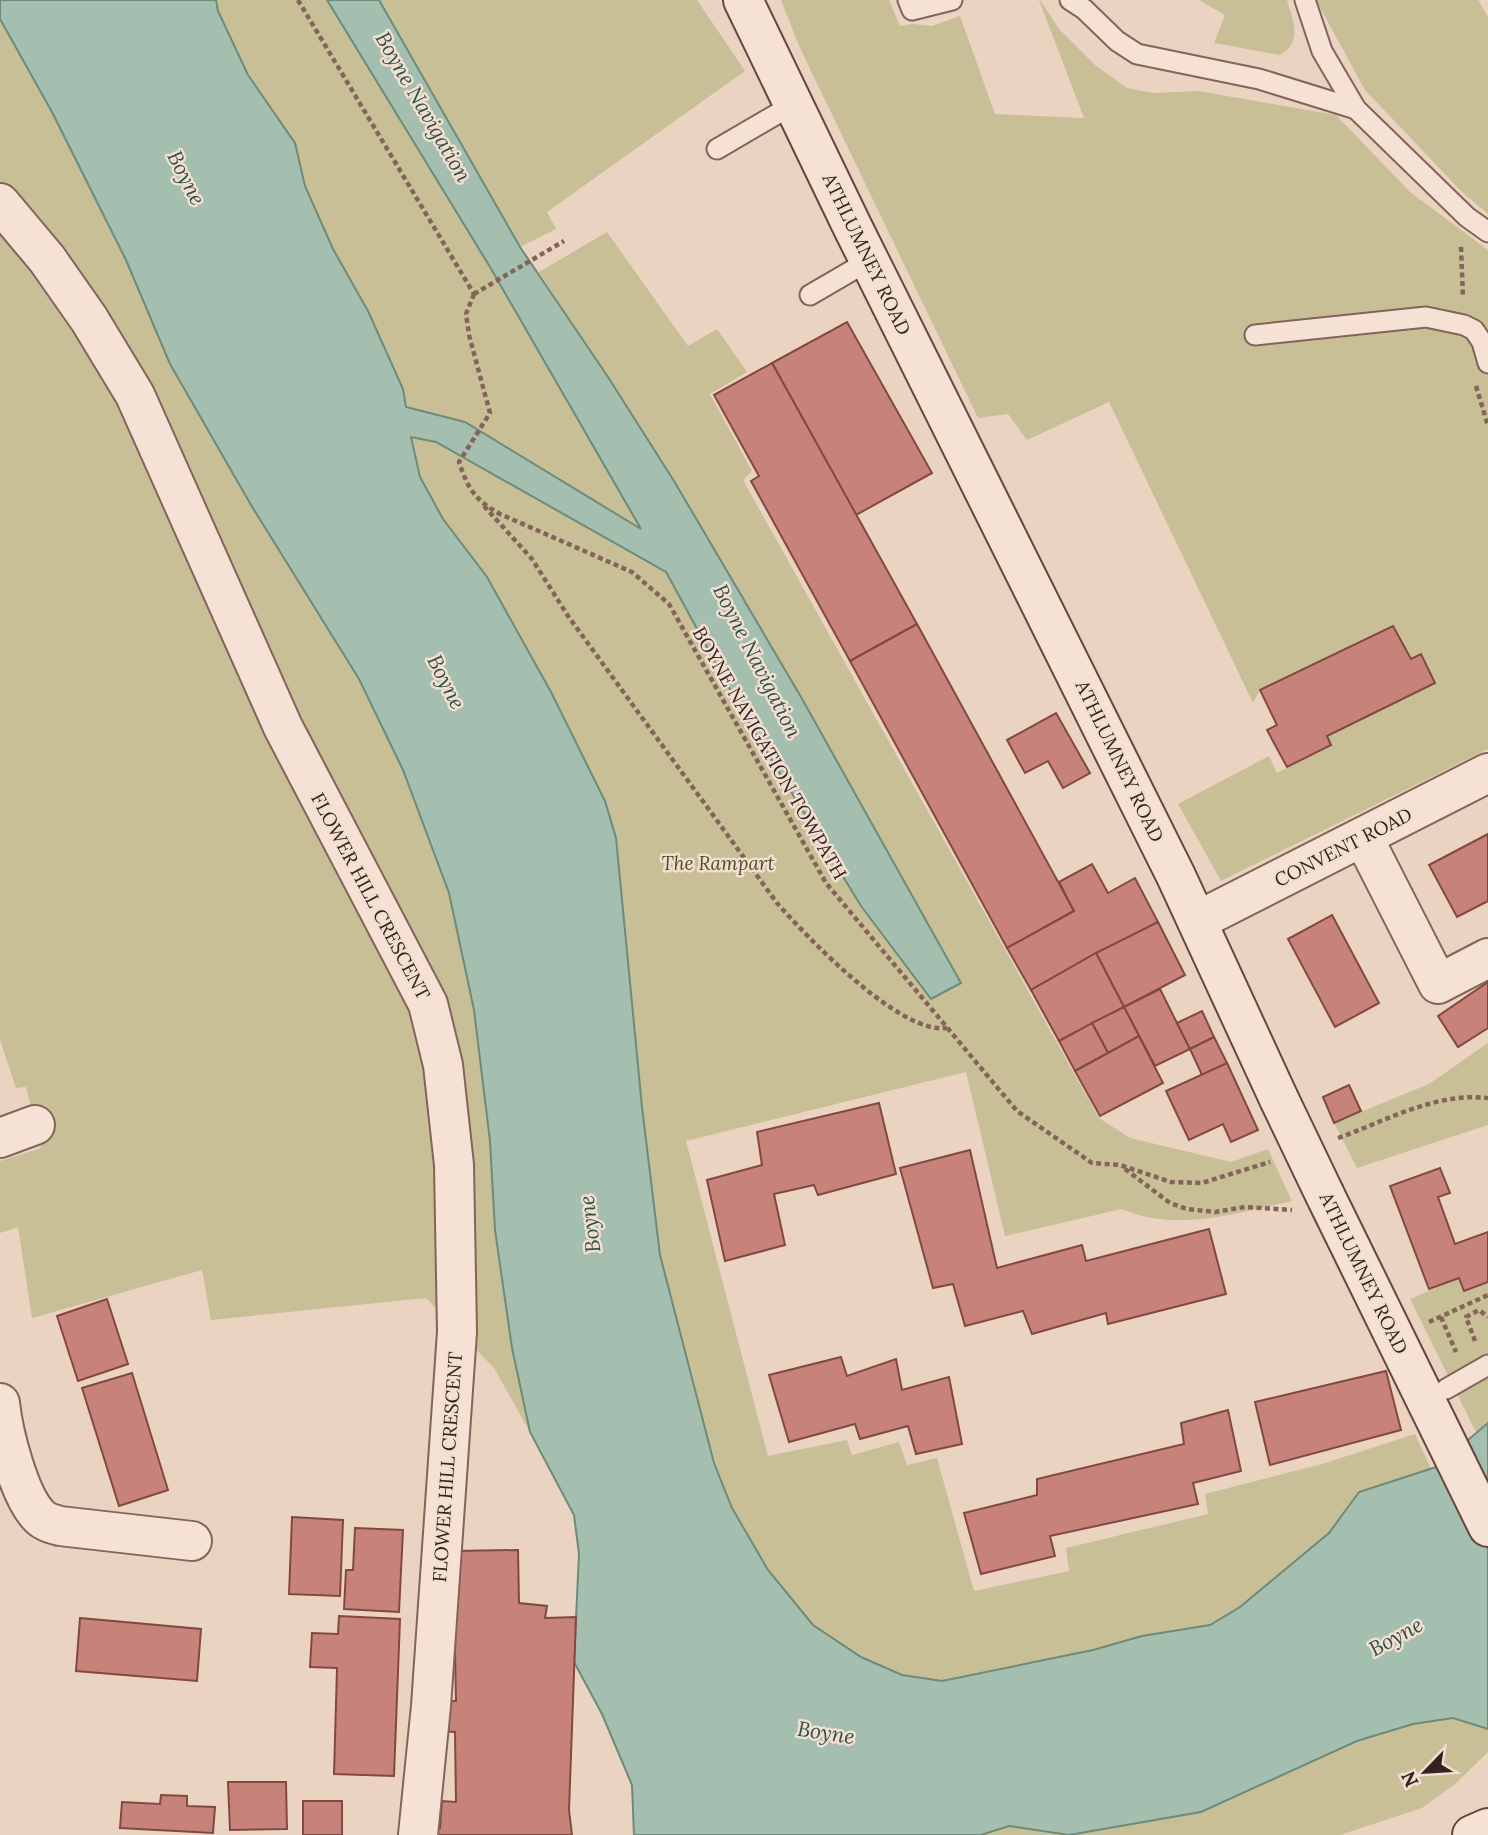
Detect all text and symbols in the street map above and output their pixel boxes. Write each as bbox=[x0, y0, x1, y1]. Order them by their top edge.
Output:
water label: Boyne Navigation bbox=[370, 27, 477, 187]
water label: Boyne bbox=[161, 146, 212, 210]
street label: ATHLUMNEY ROAD bbox=[817, 168, 917, 339]
water label: Boyne Navigation bbox=[707, 579, 808, 742]
street label: BOYNE NAVIGATION TOWPATH bbox=[688, 622, 852, 884]
water label: Boyne bbox=[421, 650, 472, 714]
street label: ATHLUMNEY ROAD bbox=[1070, 675, 1170, 846]
street label: FLOWER HILL CRESCENT bbox=[306, 788, 436, 1004]
street label: CONVENT ROAD bbox=[1270, 802, 1416, 892]
park label: The Rampart bbox=[662, 851, 774, 875]
street label: ATHLUMNEY ROAD bbox=[1314, 1187, 1414, 1358]
water label: Boyne bbox=[573, 1194, 606, 1254]
street label: FLOWER HILL CRESCENT bbox=[427, 1351, 467, 1583]
water label: Boyne bbox=[1364, 1611, 1428, 1662]
water label: Boyne bbox=[795, 1715, 857, 1750]
north arrow bbox=[1390, 1737, 1460, 1807]
text: N bbox=[1395, 1767, 1424, 1791]

